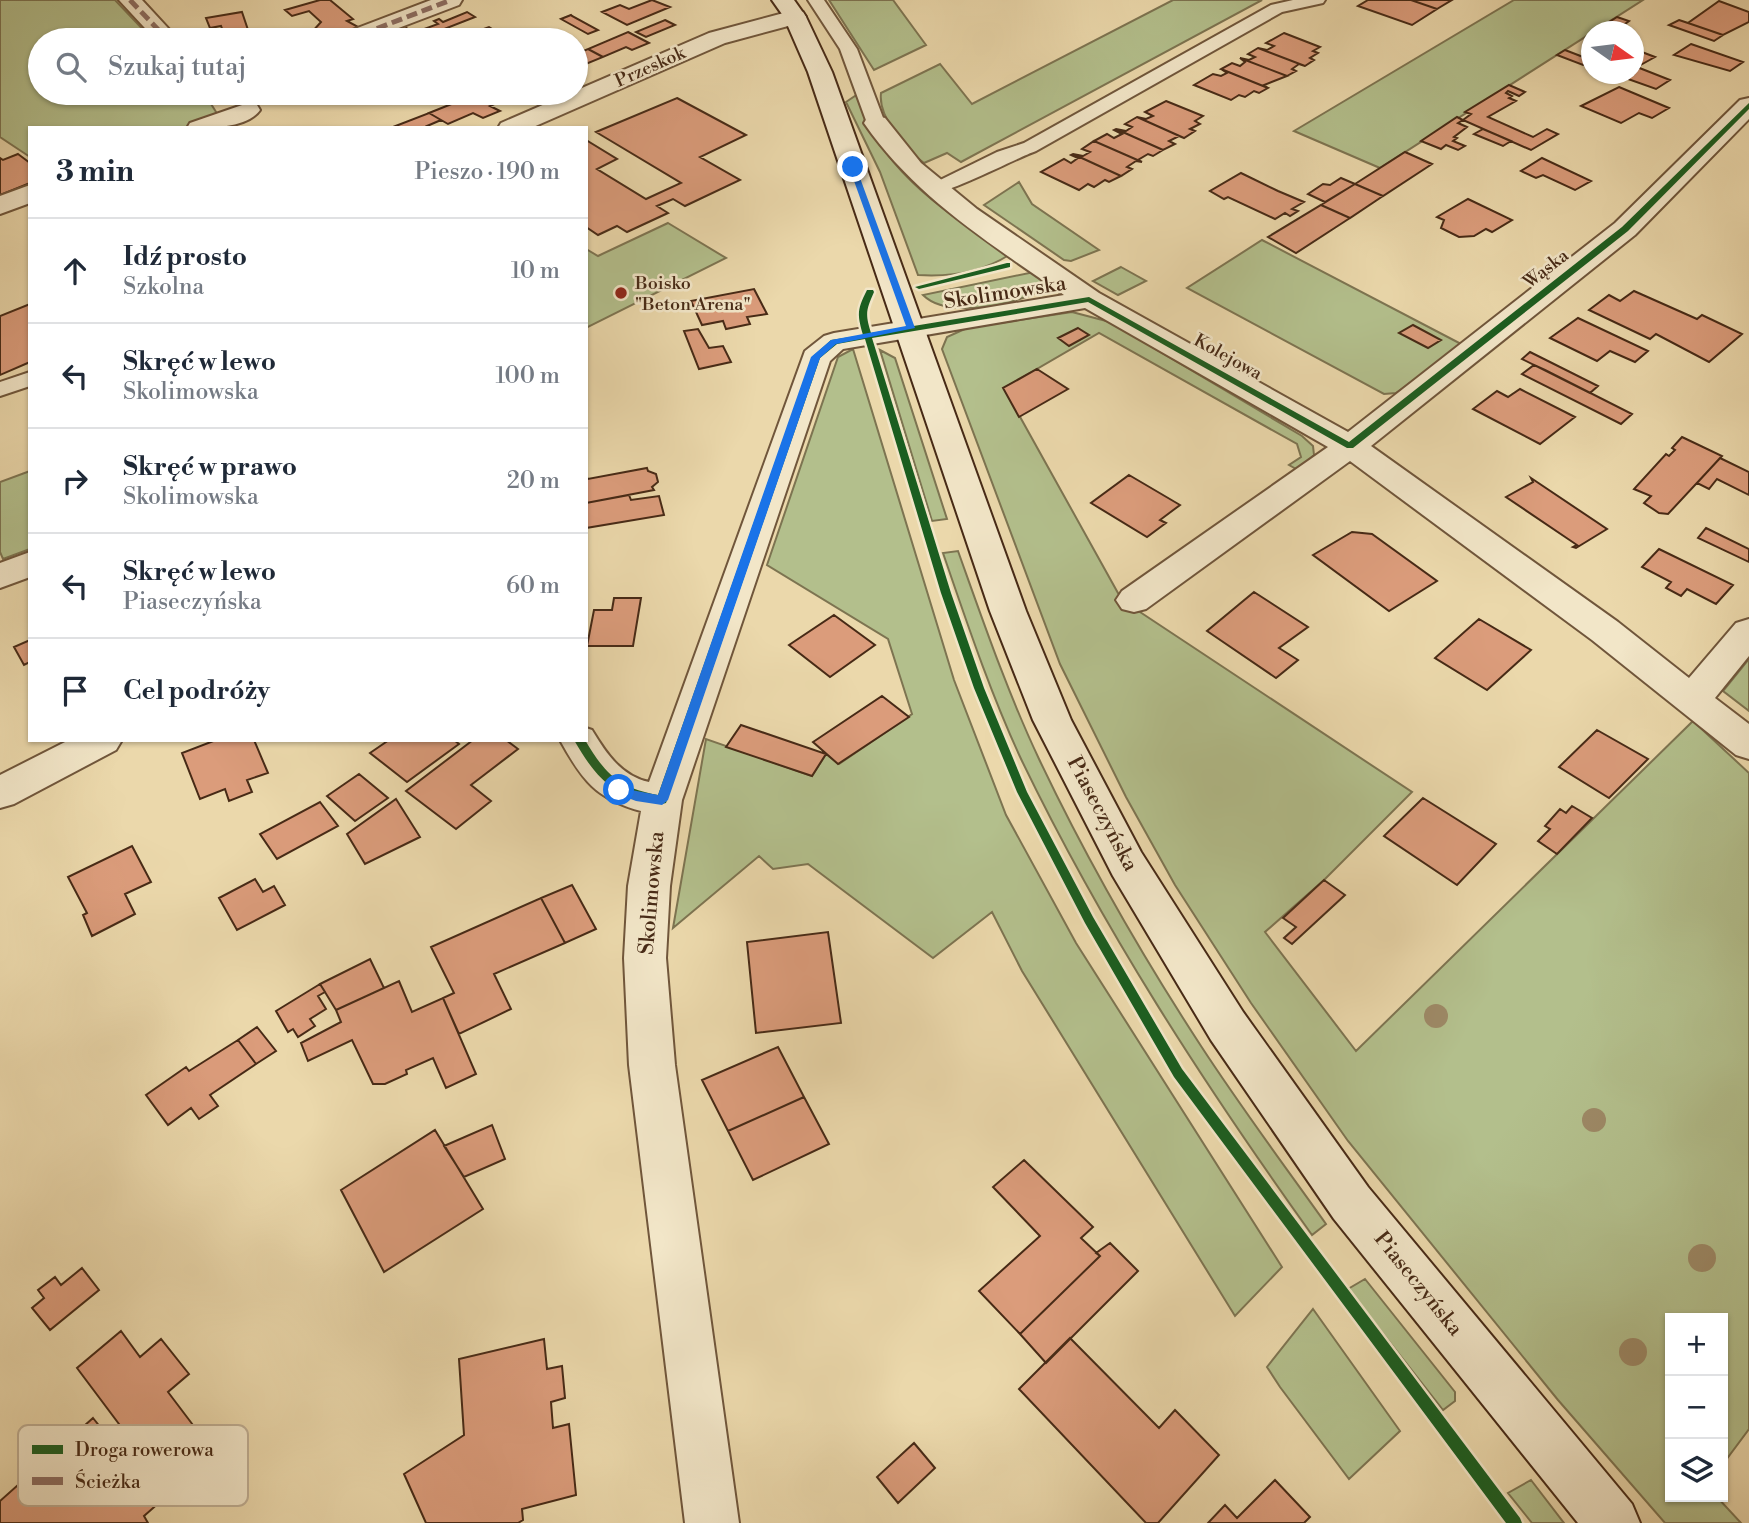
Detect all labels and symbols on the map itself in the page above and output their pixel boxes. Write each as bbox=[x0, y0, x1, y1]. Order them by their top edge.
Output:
north arrow bbox=[1581, 21, 1644, 84]
street label: Przeskok bbox=[611, 41, 690, 93]
route end bbox=[837, 151, 868, 182]
street label: Wąska bbox=[1518, 244, 1574, 294]
street label: Skolimowska bbox=[942, 270, 1069, 316]
place label: Boisko "Beton Arena" bbox=[634, 272, 751, 316]
marker: Boisko "Beton Arena" bbox=[613, 285, 629, 301]
street label: Kolejowa bbox=[1190, 329, 1267, 386]
street label: Piaseczyńska bbox=[1061, 752, 1143, 876]
route start bbox=[603, 774, 634, 805]
street label: Skolimowska bbox=[634, 830, 670, 956]
street label: Piaseczyńska bbox=[1368, 1227, 1468, 1342]
legend bbox=[18, 1425, 248, 1506]
text: Droga rowerowa bbox=[75, 1438, 214, 1462]
text: Ścieżka bbox=[75, 1469, 141, 1494]

